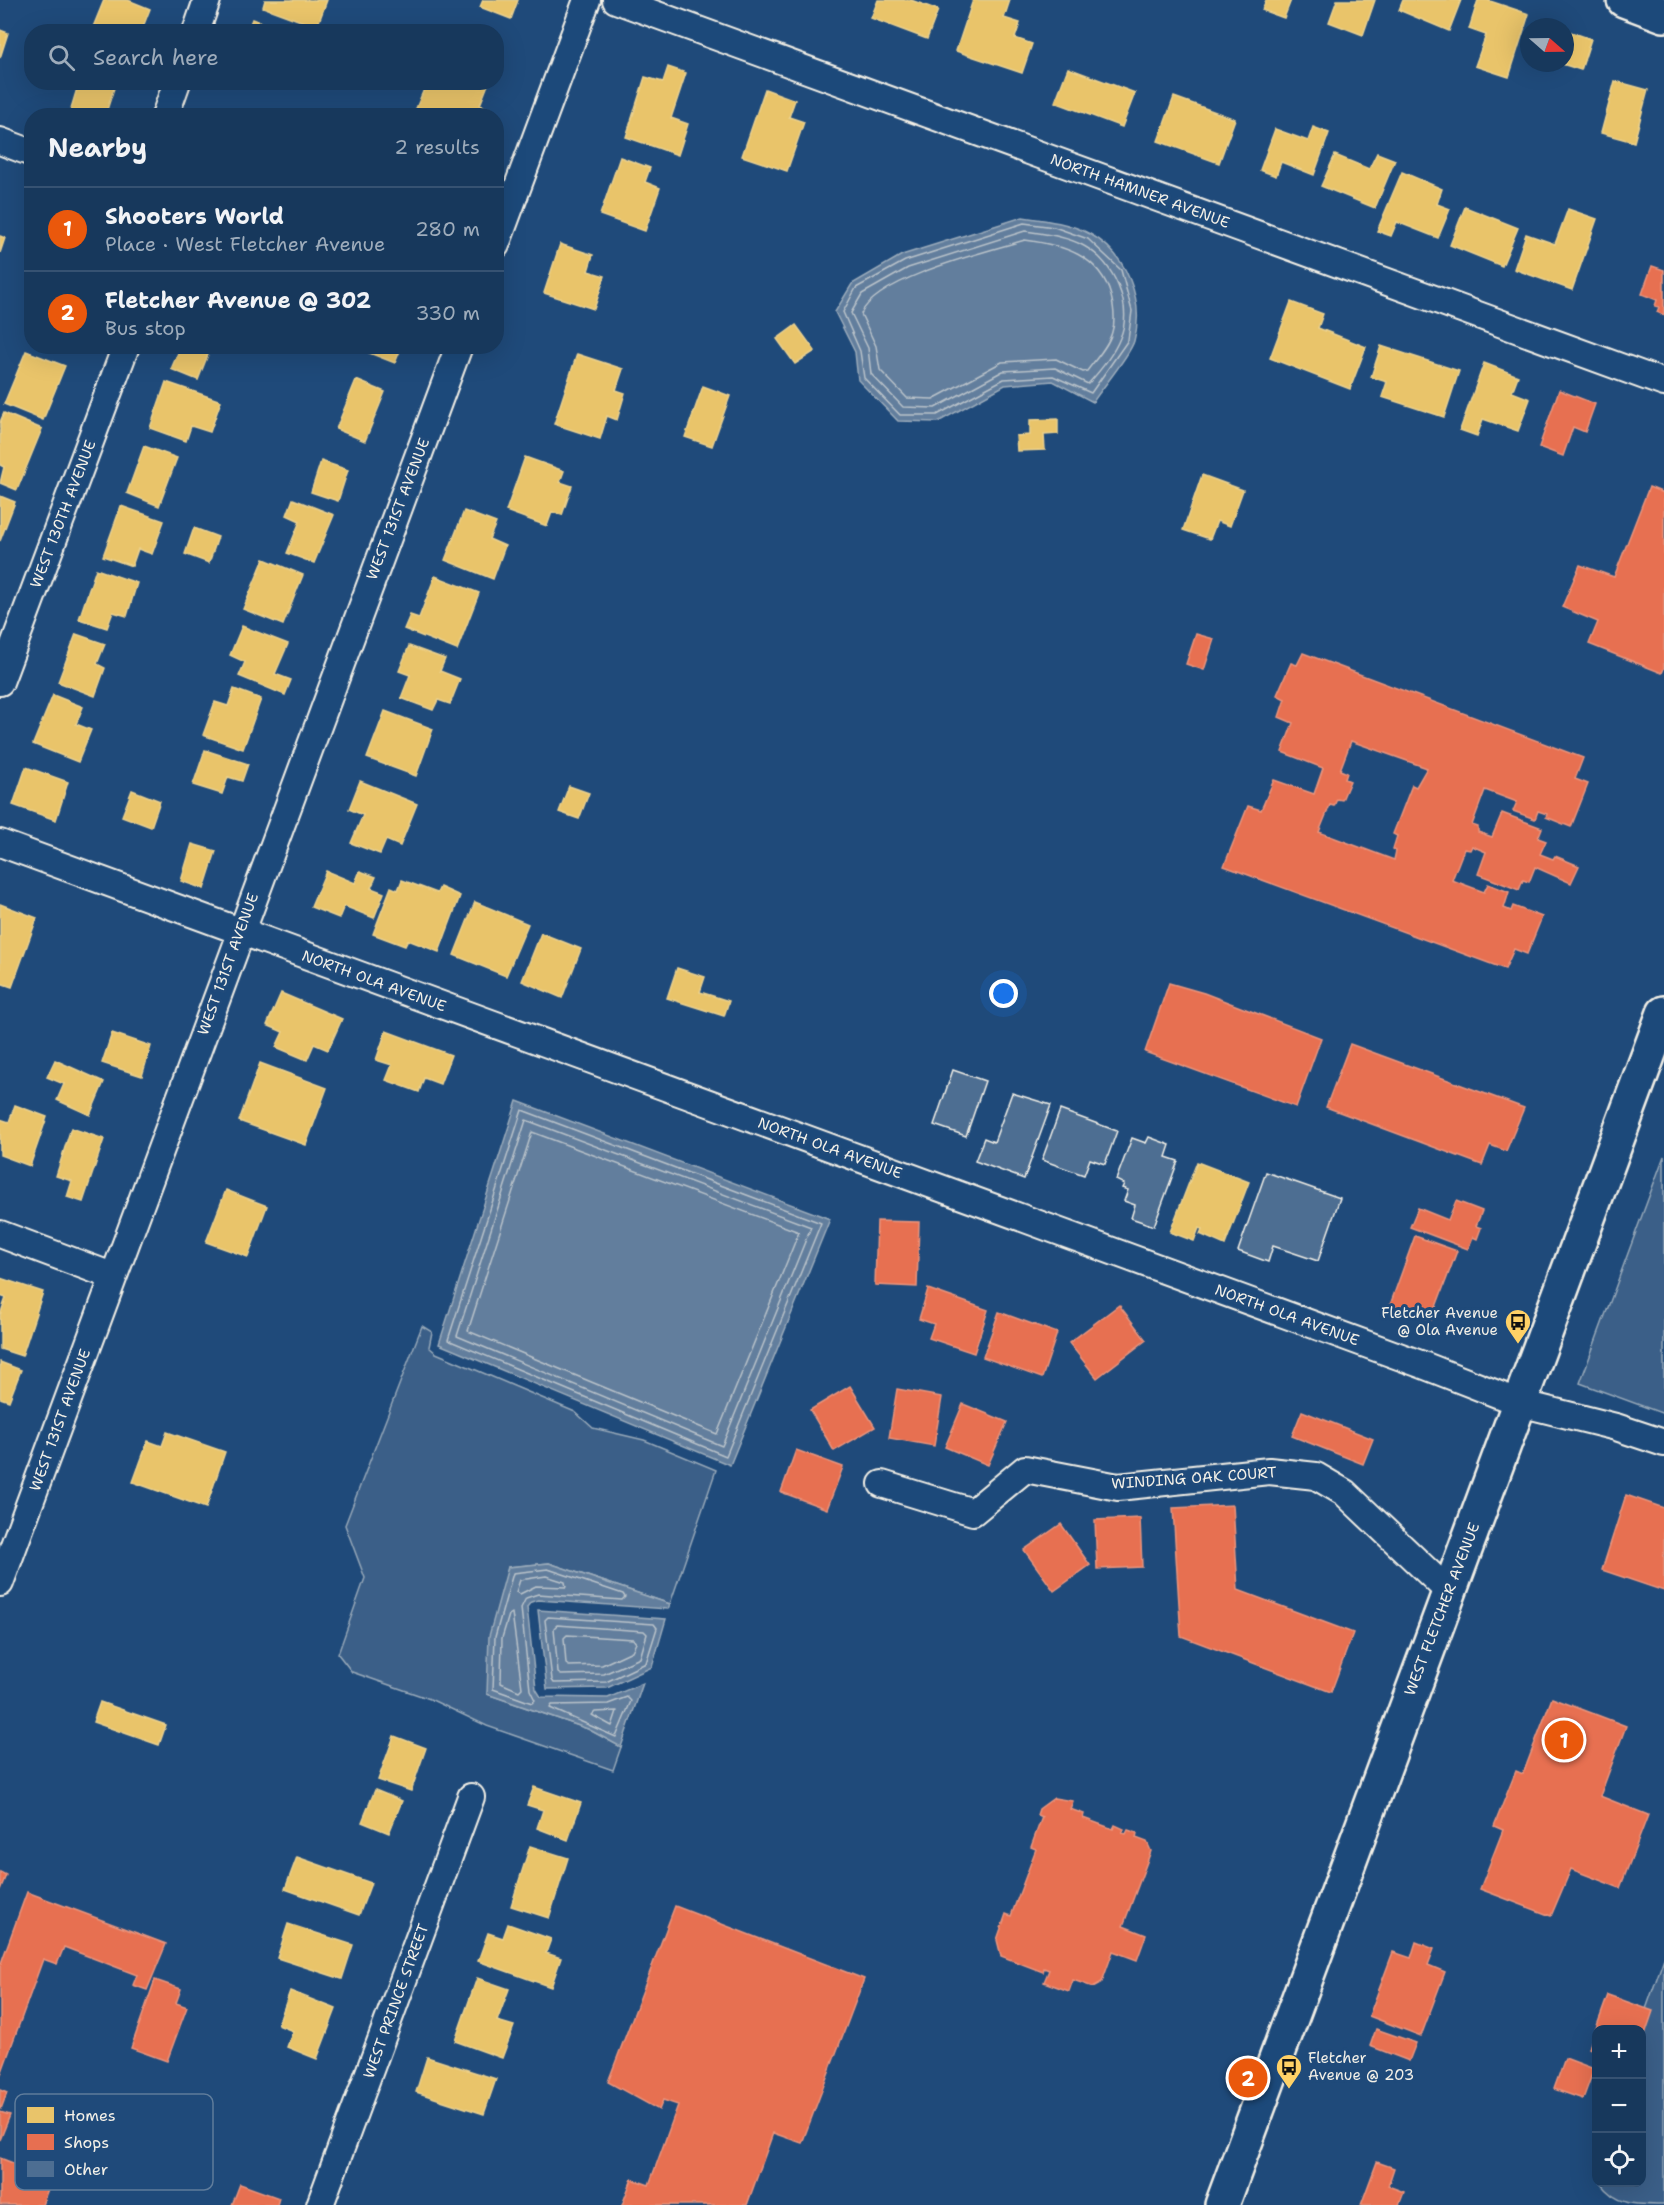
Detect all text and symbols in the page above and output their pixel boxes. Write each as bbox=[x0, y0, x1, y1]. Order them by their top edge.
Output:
north arrow bbox=[1520, 18, 1574, 72]
search box bbox=[24, 24, 504, 90]
icon: search bbox=[45, 41, 78, 74]
text: Search here bbox=[93, 43, 219, 72]
text: Nearby bbox=[48, 130, 147, 165]
text: 2 results bbox=[394, 134, 480, 160]
street label: NORTH HAMNER AVENUE bbox=[1048, 149, 1232, 233]
text: Shooters World bbox=[105, 202, 284, 231]
text: 1 bbox=[63, 216, 72, 242]
text: 280 m bbox=[415, 216, 480, 242]
text: Place · West Fletcher Avenue bbox=[105, 231, 385, 257]
text: Fletcher Avenue @ 302 bbox=[105, 286, 371, 315]
text: 2 bbox=[61, 300, 75, 326]
text: 330 m bbox=[416, 300, 480, 326]
text: Bus stop bbox=[105, 315, 186, 341]
street label: WEST 131ST AVENUE bbox=[362, 435, 434, 583]
street label: WEST 130TH AVENUE bbox=[26, 437, 100, 591]
street label: WEST 131ST AVENUE bbox=[193, 890, 263, 1038]
street label: NORTH OLA AVENUE bbox=[299, 946, 449, 1016]
your location bbox=[989, 979, 1018, 1008]
street label: NORTH OLA AVENUE bbox=[755, 1113, 905, 1183]
street label: NORTH OLA AVENUE bbox=[1212, 1280, 1362, 1350]
place label: Fletcher Avenue @ Ola Avenue bbox=[1381, 1303, 1498, 1340]
bus stop icon: Fletcher Avenue @ Ola Avenue bbox=[1503, 1307, 1533, 1345]
street label: WEST 131ST AVENUE bbox=[25, 1346, 95, 1494]
street label: WINDING OAK COURT bbox=[1111, 1462, 1277, 1494]
street label: WEST FLETCHER AVENUE bbox=[1400, 1520, 1484, 1698]
pin: 1 bbox=[1544, 1718, 1584, 1762]
street label: WEST PRINCE STREET bbox=[359, 1921, 433, 2081]
map controls bbox=[1592, 2025, 1646, 2187]
button: + bbox=[1592, 2025, 1646, 2079]
place label: Fletcher Avenue @ 203 bbox=[1308, 2048, 1414, 2085]
bus stop icon: Fletcher Avenue @ 203 bbox=[1274, 2052, 1304, 2090]
pin: 2 bbox=[1228, 2056, 1268, 2100]
button: − bbox=[1592, 2079, 1646, 2133]
legend bbox=[15, 2094, 213, 2190]
text: Homes bbox=[64, 2105, 116, 2126]
text: Shops bbox=[64, 2132, 109, 2153]
button: locate bbox=[1592, 2133, 1646, 2187]
text: Other bbox=[64, 2159, 108, 2180]

